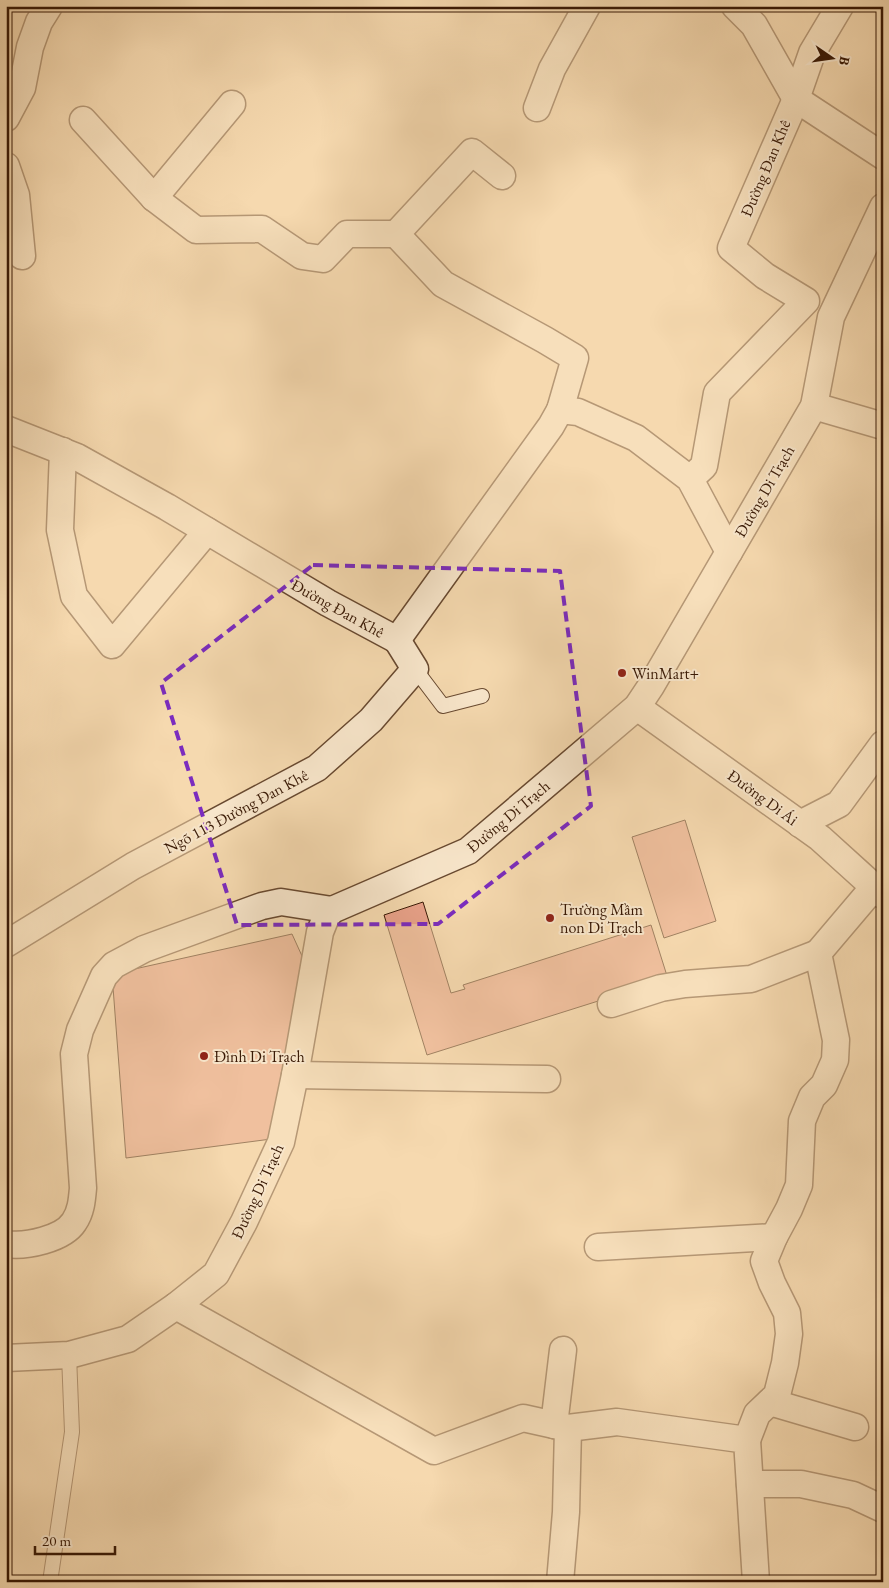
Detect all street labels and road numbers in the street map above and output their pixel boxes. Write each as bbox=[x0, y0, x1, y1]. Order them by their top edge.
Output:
street label: Đường Đan Khê bbox=[736, 117, 795, 220]
street label: Đường Di Trạch bbox=[730, 442, 799, 541]
street label: Đường Đan Khê bbox=[288, 574, 388, 643]
street label: Ngõ 113 Đường Đan Khê bbox=[161, 765, 312, 858]
street label: Đường Di Ái bbox=[723, 765, 802, 830]
street label: Đường Di Trạch bbox=[462, 775, 554, 857]
street label: Đường Di Trạch bbox=[226, 1140, 289, 1242]

